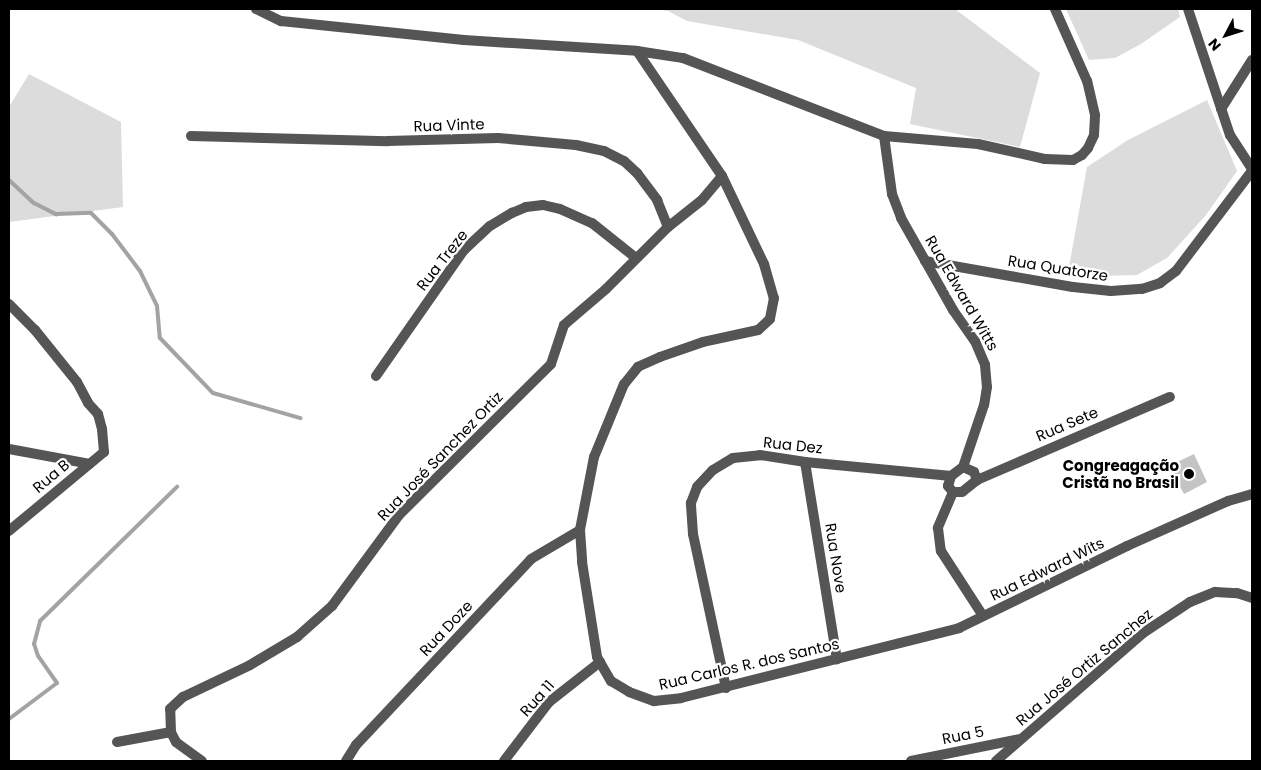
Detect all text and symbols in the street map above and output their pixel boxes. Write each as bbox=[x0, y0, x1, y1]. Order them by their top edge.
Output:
north arrow bbox=[1201, 10, 1251, 60]
text: N bbox=[1203, 34, 1226, 55]
street label: Rua Vinte bbox=[413, 115, 485, 135]
street label: Rua Treze bbox=[413, 226, 471, 294]
street label: Rua Edward Witts bbox=[922, 232, 1002, 354]
street label: Rua Quatorze bbox=[1007, 251, 1109, 285]
street label: Rua José Sanchez Ortiz bbox=[374, 388, 506, 524]
street label: Rua Sete bbox=[1033, 403, 1101, 445]
street label: Rua Dez bbox=[762, 433, 824, 457]
street label: Rua B bbox=[29, 456, 73, 496]
place label: Congreagação Cristã no Brasil bbox=[1062, 456, 1179, 491]
marker: Congreagação Cristã no Brasil bbox=[1183, 468, 1195, 480]
street label: Rua Nove bbox=[822, 522, 850, 594]
street label: Rua Edward Wits bbox=[987, 534, 1107, 604]
street label: Rua Doze bbox=[416, 597, 476, 659]
street label: Rua José Ortiz Sanchez bbox=[1012, 605, 1156, 729]
street label: Rua Carlos R. dos Santos bbox=[657, 634, 841, 694]
street label: Rua 11 bbox=[516, 676, 558, 720]
street label: Rua 5 bbox=[941, 722, 985, 748]

